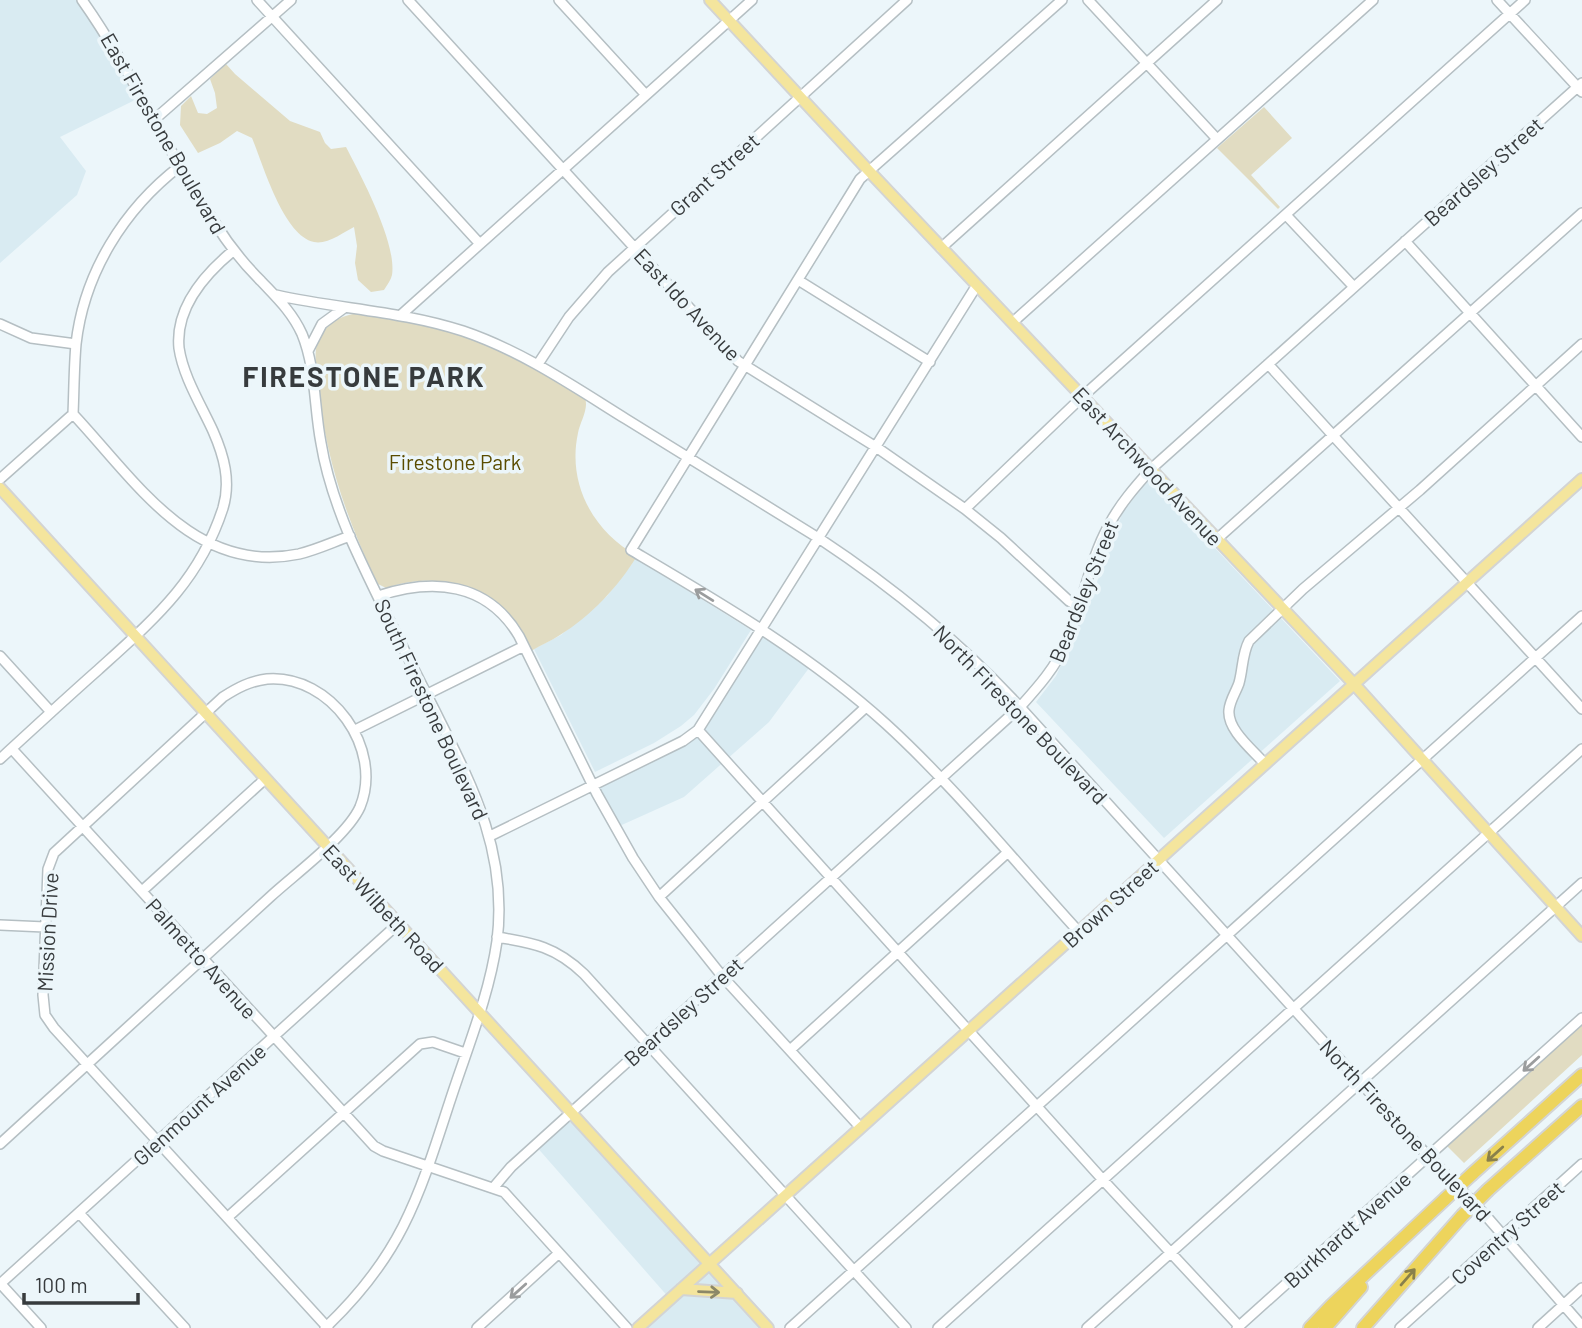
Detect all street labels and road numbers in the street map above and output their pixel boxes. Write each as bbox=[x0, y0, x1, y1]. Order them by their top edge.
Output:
street label: East Firestone Boulevard bbox=[96, 28, 232, 238]
street label: Beardsley Street bbox=[1419, 111, 1547, 231]
street label: Grant Street bbox=[664, 127, 764, 221]
street label: East Ido Avenue bbox=[630, 243, 746, 365]
street label: East Archwood Avenue bbox=[1068, 381, 1228, 551]
street label: Beardsley Street bbox=[1043, 516, 1123, 666]
street label: South Firestone Boulevard bbox=[370, 595, 494, 823]
street label: North Firestone Boulevard bbox=[929, 619, 1113, 809]
street label: East Wilbeth Road bbox=[318, 839, 450, 977]
street label: Brown Street bbox=[1057, 854, 1163, 952]
street label: Mission Drive bbox=[31, 872, 63, 992]
street label: Palmetto Avenue bbox=[141, 893, 263, 1023]
street label: Beardsley Street bbox=[619, 951, 747, 1071]
street label: North Firestone Boulevard bbox=[1315, 1034, 1497, 1226]
street label: Glenmount Avenue bbox=[127, 1038, 271, 1170]
street label: Burkhardt Avenue bbox=[1278, 1166, 1416, 1292]
street label: Coventry Street bbox=[1446, 1175, 1568, 1289]

